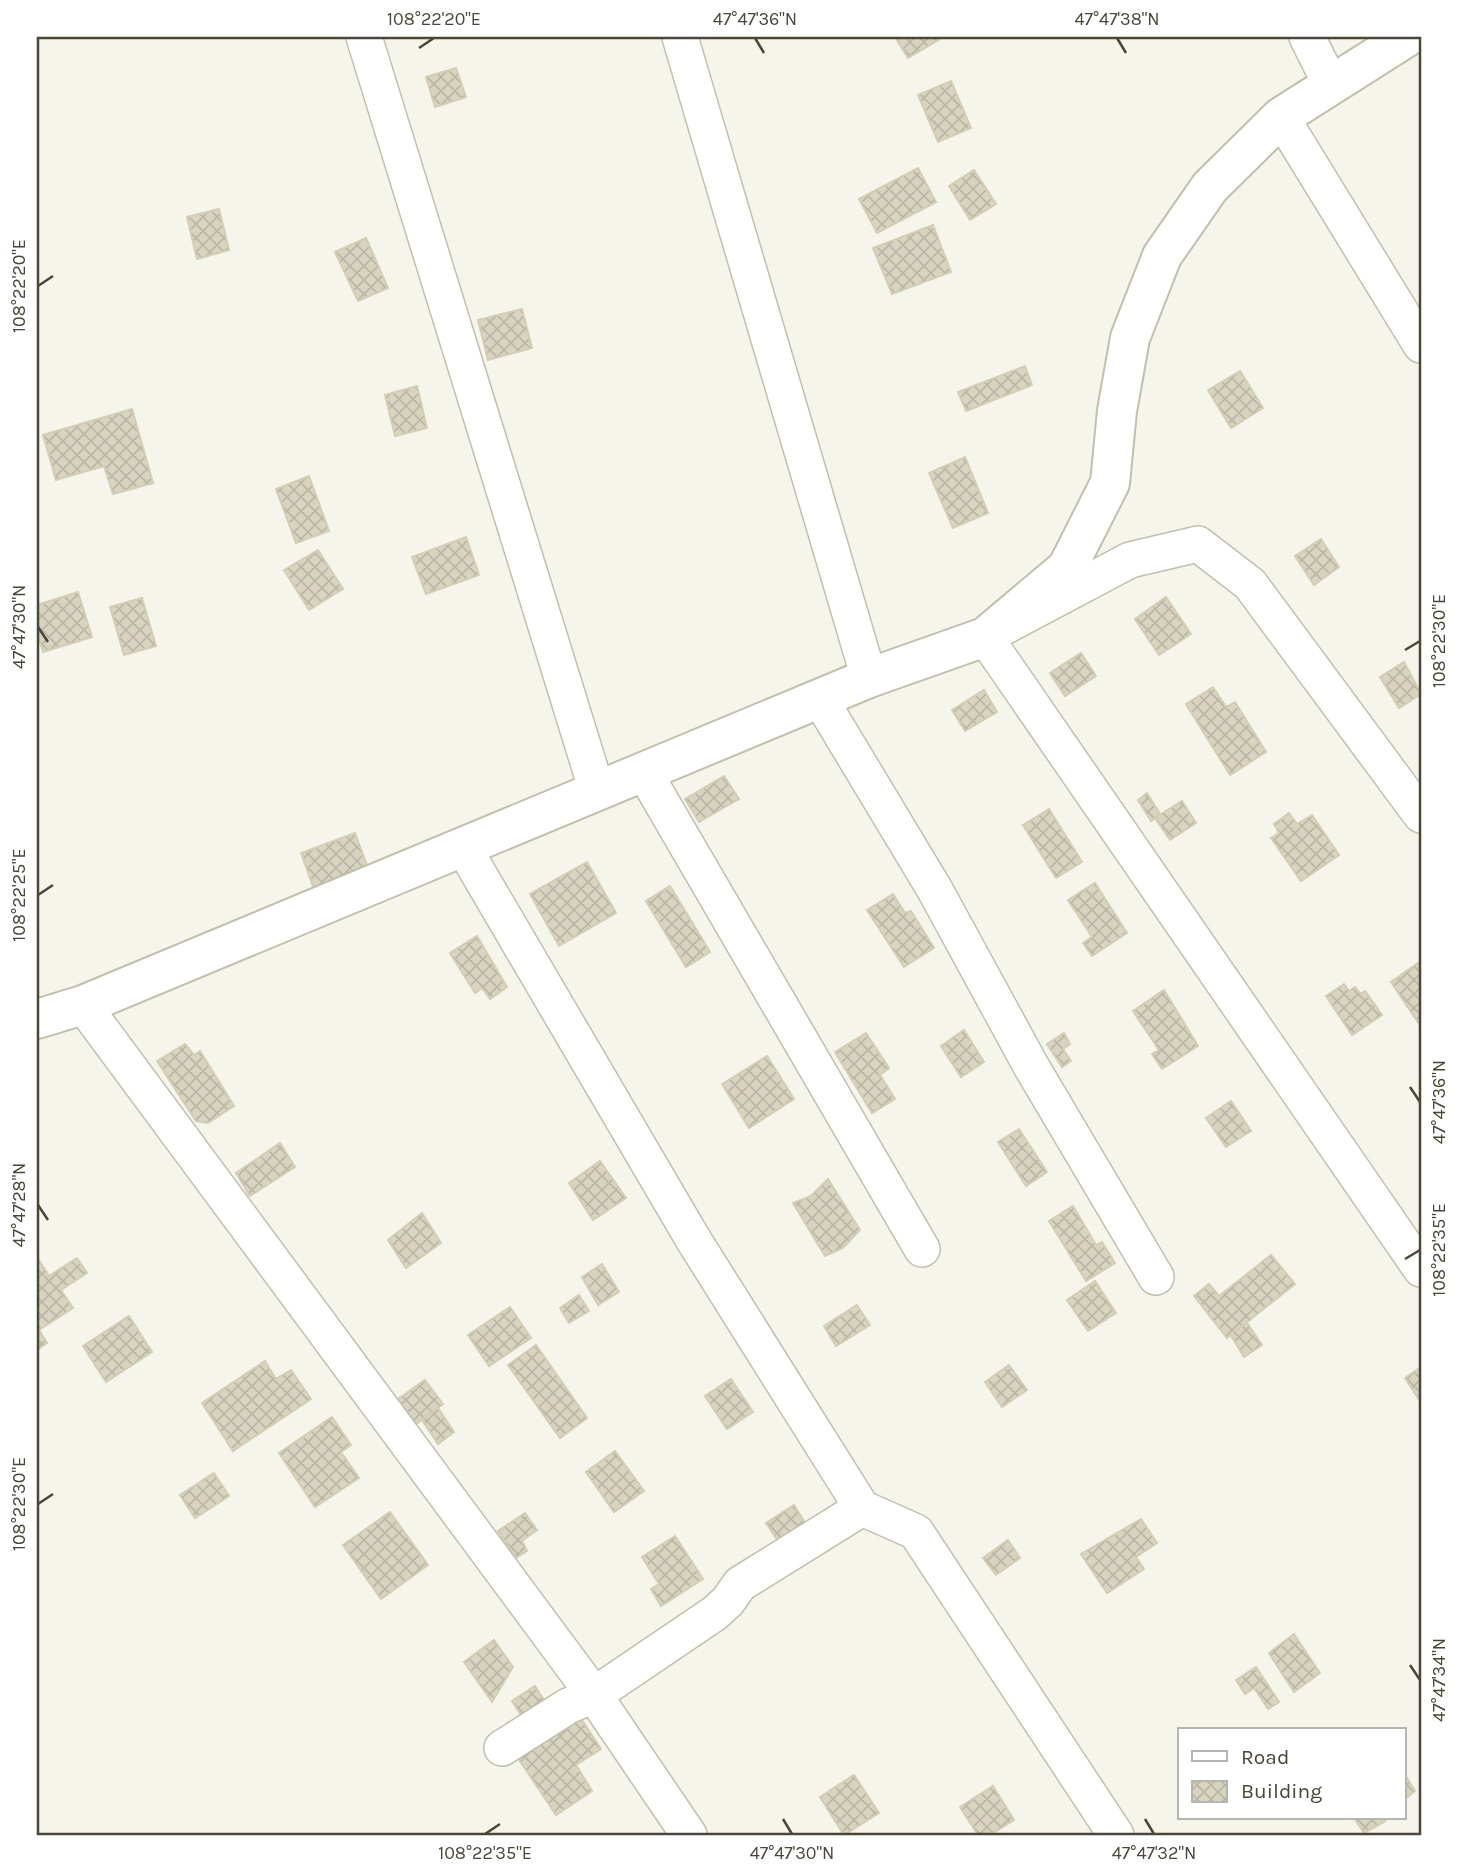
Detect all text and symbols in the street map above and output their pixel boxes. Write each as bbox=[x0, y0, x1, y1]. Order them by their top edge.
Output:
text: 108°22'20"E bbox=[387, 8, 481, 30]
text: 47°47'36"N bbox=[713, 8, 797, 30]
text: 47°47'38"N bbox=[1074, 8, 1160, 30]
text: 108°22'20"E bbox=[8, 239, 30, 333]
text: 47°47'30"N bbox=[8, 585, 30, 669]
text: 108°22'30"E bbox=[1428, 594, 1450, 688]
text: 108°22'25"E bbox=[8, 848, 30, 942]
text: 47°47'36"N bbox=[1428, 1060, 1450, 1144]
text: 47°47'28"N bbox=[8, 1163, 30, 1247]
text: 108°22'35"E bbox=[1428, 1203, 1450, 1297]
text: 108°22'30"E bbox=[8, 1457, 30, 1551]
text: 47°47'34"N bbox=[1428, 1638, 1450, 1722]
legend bbox=[1178, 1728, 1406, 1820]
text: Road bbox=[1241, 1745, 1289, 1769]
text: Building bbox=[1241, 1779, 1322, 1803]
text: 108°22'35"E bbox=[438, 1842, 532, 1864]
text: 47°47'30"N bbox=[750, 1842, 834, 1864]
text: 47°47'32"N bbox=[1112, 1842, 1196, 1864]

